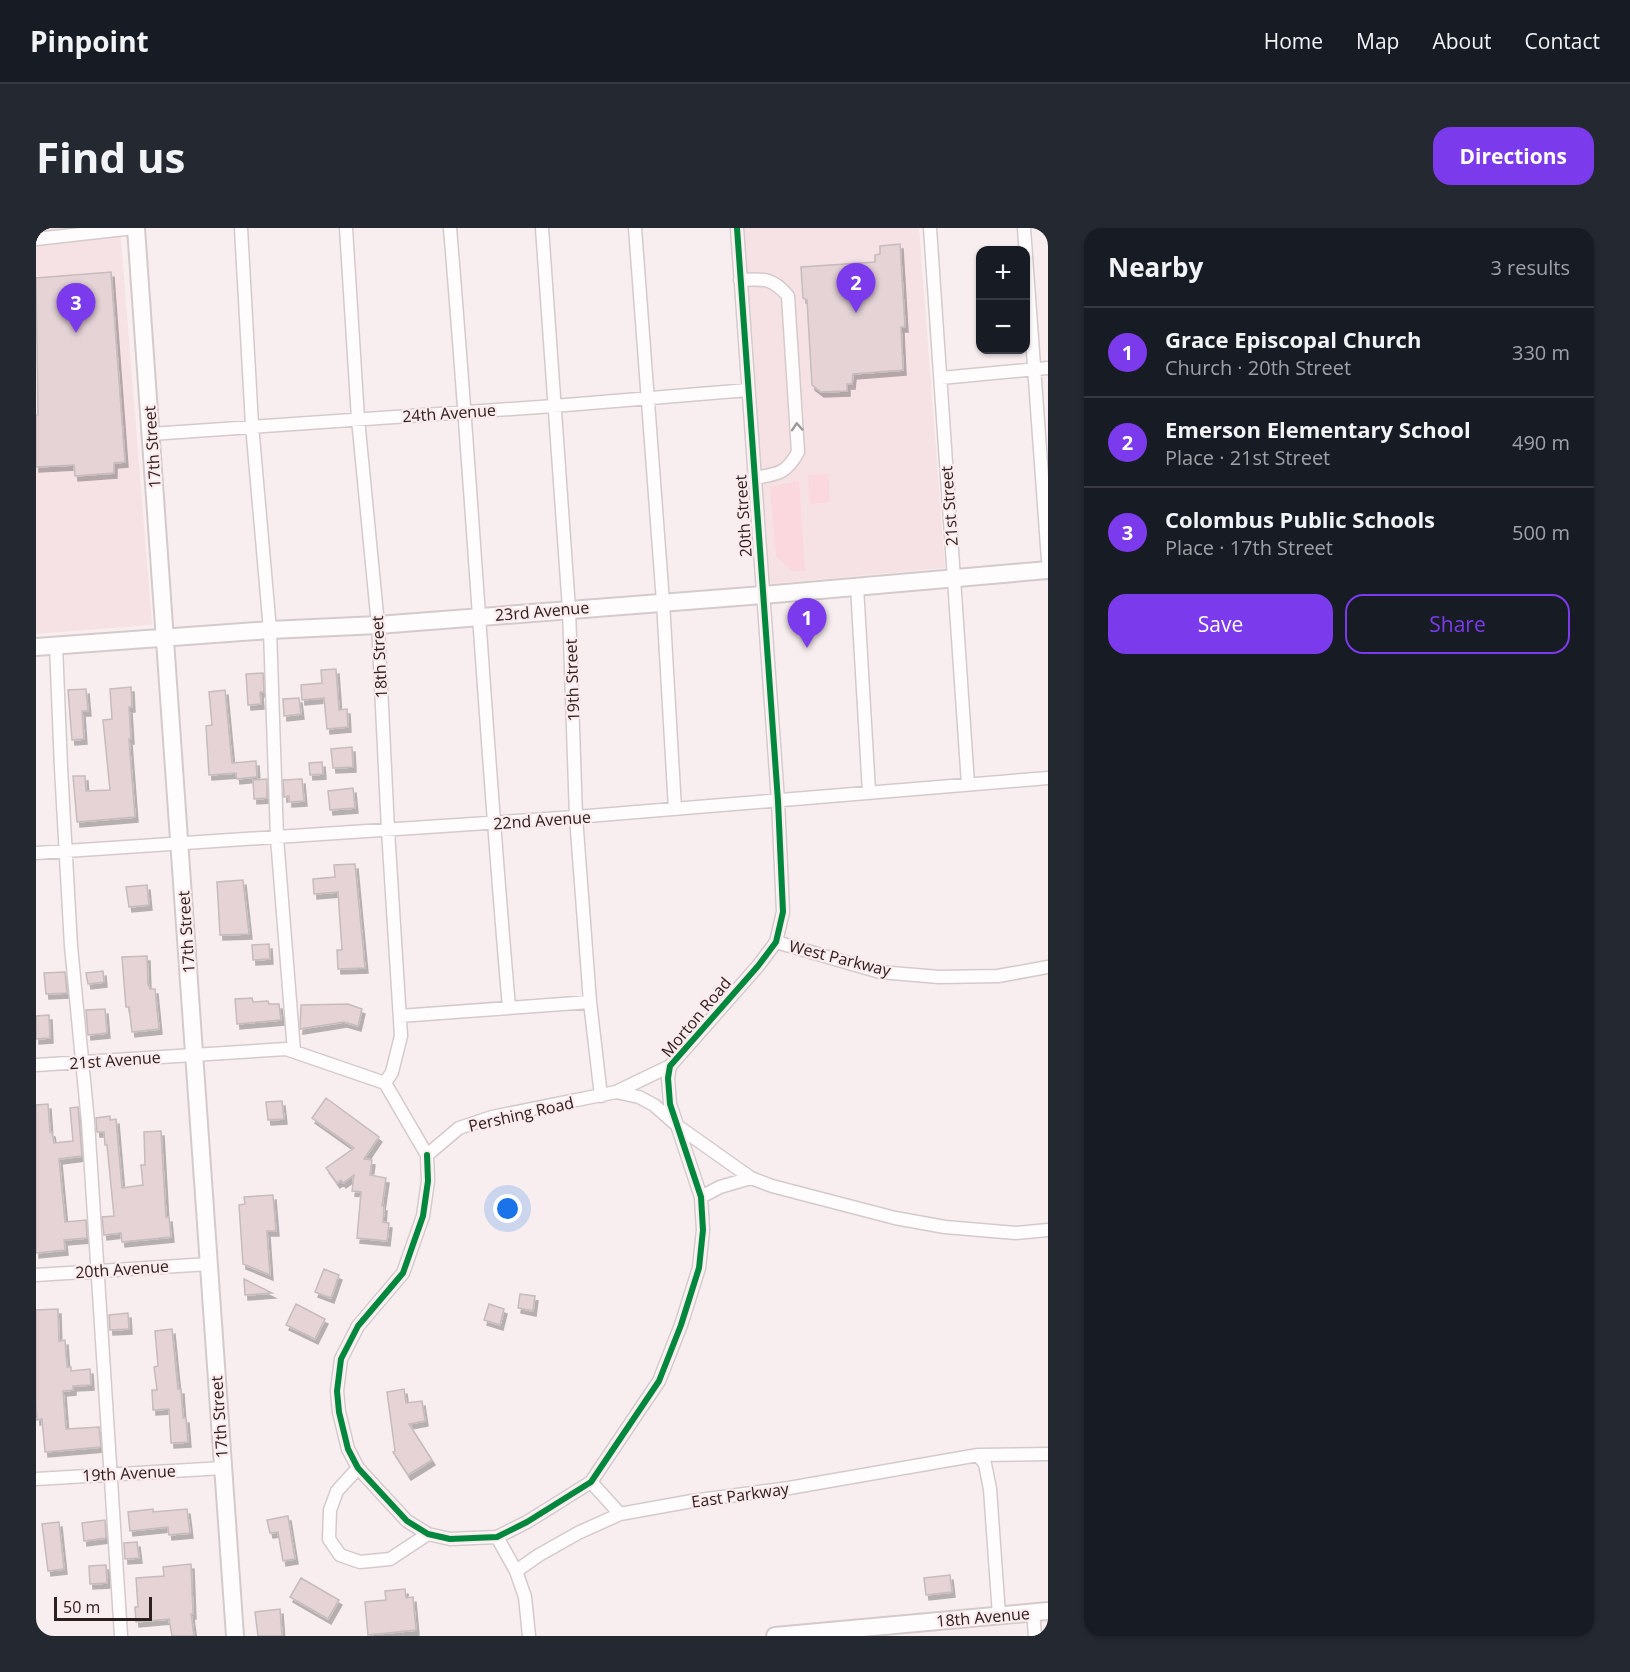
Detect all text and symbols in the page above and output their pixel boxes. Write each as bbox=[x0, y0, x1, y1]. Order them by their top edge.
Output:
text: Pinpoint bbox=[30, 22, 149, 60]
text: Home bbox=[1264, 27, 1323, 55]
text: Map bbox=[1356, 27, 1399, 55]
text: About bbox=[1432, 27, 1492, 55]
text: Contact bbox=[1525, 27, 1600, 55]
button: Directions bbox=[1433, 127, 1594, 185]
text: Find us bbox=[36, 128, 185, 185]
map controls bbox=[976, 246, 1030, 354]
button: + bbox=[976, 246, 1030, 300]
text: Nearby bbox=[1108, 249, 1203, 285]
text: 3 results bbox=[1490, 254, 1570, 281]
pin: 2 bbox=[836, 264, 876, 313]
pin: 3 bbox=[56, 284, 96, 333]
button: − bbox=[976, 300, 1030, 354]
text: Grace Episcopal Church bbox=[1165, 324, 1421, 354]
text: 1 bbox=[1122, 339, 1133, 366]
text: 330 m bbox=[1512, 339, 1570, 366]
text: Church · 20th Street bbox=[1165, 354, 1351, 381]
street label: 24th Avenue bbox=[402, 399, 497, 427]
street label: 17th Street bbox=[138, 405, 166, 489]
text: Emerson Elementary School bbox=[1165, 414, 1471, 444]
one-way arrow bbox=[790, 423, 803, 432]
text: 2 bbox=[1122, 429, 1133, 456]
text: 490 m bbox=[1512, 429, 1570, 456]
text: Place · 21st Street bbox=[1165, 444, 1330, 471]
street label: 21st Street bbox=[935, 465, 963, 547]
street label: 20th Street bbox=[729, 474, 757, 558]
text: Colombus Public Schools bbox=[1165, 504, 1435, 534]
text: 3 bbox=[1122, 519, 1133, 546]
text: 500 m bbox=[1512, 519, 1570, 546]
text: Place · 17th Street bbox=[1165, 534, 1333, 561]
button: Save bbox=[1108, 594, 1333, 654]
button: Share bbox=[1345, 594, 1570, 654]
street label: 23rd Avenue bbox=[494, 596, 590, 626]
pin: 1 bbox=[788, 598, 826, 648]
street label: 18th Street bbox=[366, 615, 392, 699]
street label: 19th Street bbox=[560, 638, 584, 722]
street label: 22nd Avenue bbox=[492, 806, 592, 834]
street label: 17th Street bbox=[172, 890, 200, 974]
street label: West Parkway bbox=[787, 935, 894, 981]
street label: Morton Road bbox=[656, 972, 736, 1062]
street label: 21st Avenue bbox=[69, 1046, 161, 1074]
street label: Pershing Road bbox=[466, 1091, 576, 1137]
your location bbox=[493, 1194, 522, 1223]
street label: 20th Avenue bbox=[75, 1255, 170, 1283]
street label: 17th Street bbox=[205, 1375, 233, 1459]
street label: 19th Avenue bbox=[82, 1460, 176, 1486]
street label: East Parkway bbox=[690, 1477, 791, 1513]
scale bar bbox=[54, 1594, 152, 1622]
text: 50 m bbox=[63, 1596, 100, 1618]
street label: 18th Avenue bbox=[935, 1602, 1031, 1632]

